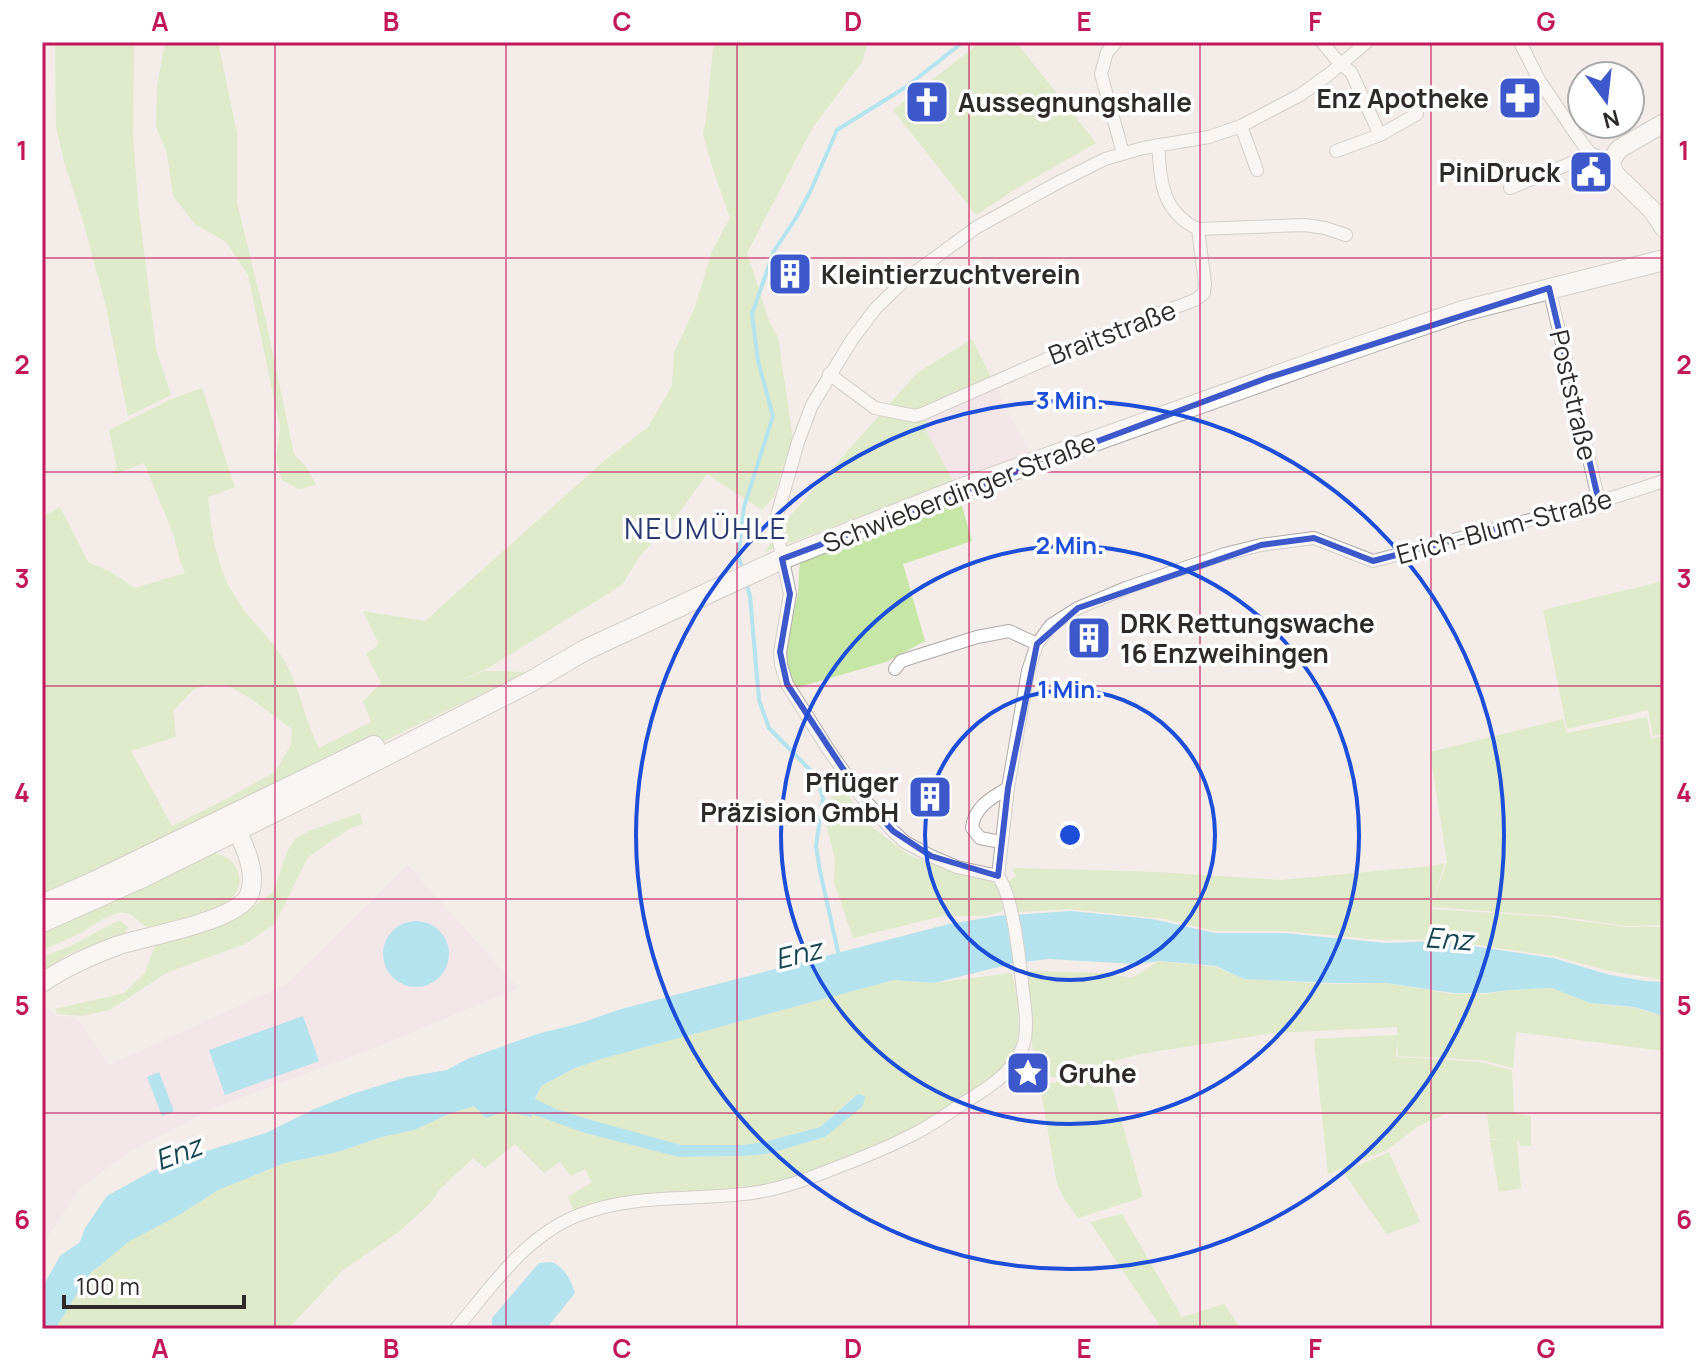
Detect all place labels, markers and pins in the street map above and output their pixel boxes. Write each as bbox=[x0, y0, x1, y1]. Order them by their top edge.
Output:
pharmacy icon: Enz Apotheke bbox=[1496, 74, 1544, 122]
church icon: Aussegnungshalle bbox=[903, 78, 951, 126]
place label: Enz Apotheke bbox=[1316, 80, 1489, 116]
place label: Aussegnungshalle bbox=[958, 84, 1192, 120]
public building icon: PiniDruck bbox=[1567, 148, 1615, 196]
place label: PiniDruck bbox=[1439, 154, 1561, 190]
building icon: Kleintierzuchtverein bbox=[766, 250, 814, 298]
place label: Kleintierzuchtverein bbox=[821, 256, 1080, 292]
place label: DRK Rettungswache 16 Enzweihingen bbox=[1120, 605, 1375, 671]
building icon: DRK Rettungswache 16 Enzweihingen bbox=[1065, 614, 1113, 662]
place label: Pflüger Präzision GmbH bbox=[700, 764, 899, 830]
building icon: Pflüger Präzision GmbH bbox=[906, 773, 954, 821]
centre of rings bbox=[1056, 821, 1084, 849]
place icon: Gruhe bbox=[1004, 1049, 1052, 1097]
place label: Gruhe bbox=[1059, 1055, 1137, 1091]

